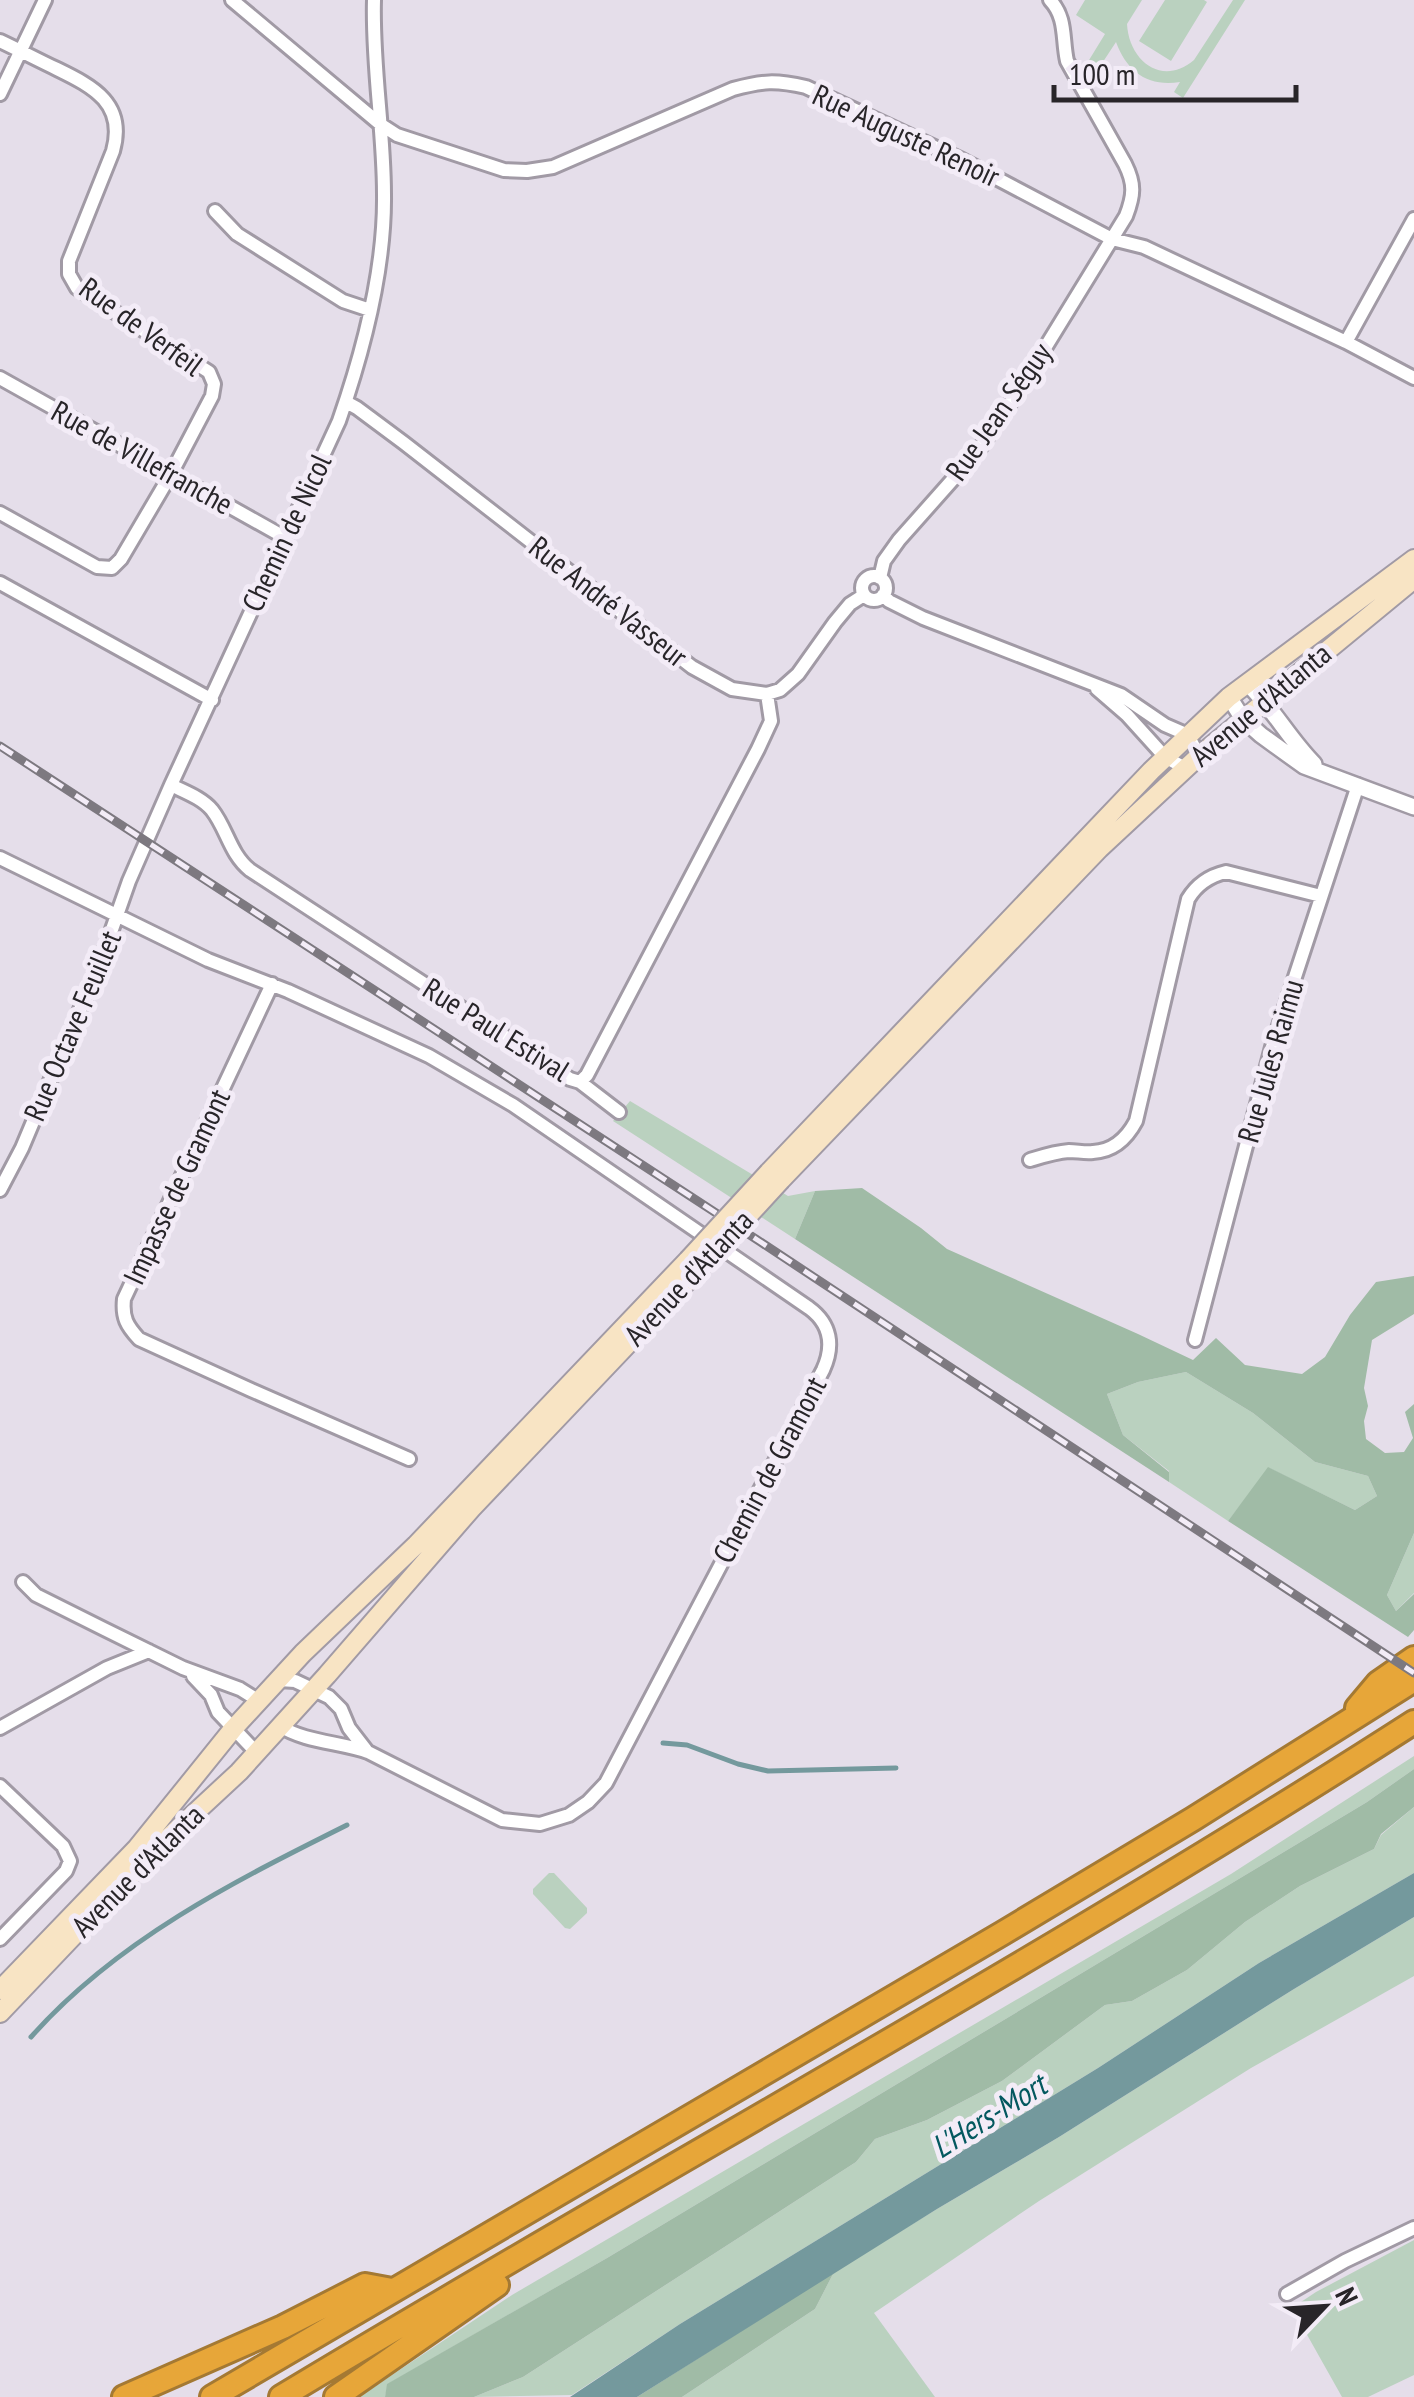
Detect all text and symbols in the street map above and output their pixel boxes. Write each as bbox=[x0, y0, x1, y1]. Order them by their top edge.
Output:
scale bar bbox=[1054, 40, 1296, 102]
text: 100 m bbox=[1069, 54, 1135, 93]
street label: Rue Auguste Renoir bbox=[807, 74, 1007, 195]
street label: Rue de Verfeil bbox=[72, 268, 211, 384]
street label: Rue Jean Séguy bbox=[936, 334, 1060, 488]
street label: Rue de Villefranche bbox=[45, 391, 240, 523]
street label: Chemin de Nicol bbox=[232, 447, 339, 617]
street label: Rue André Vasseur bbox=[522, 527, 697, 675]
street label: Avenue d'Atlanta bbox=[1182, 634, 1338, 774]
street label: Rue Octave Feuillet bbox=[14, 924, 129, 1126]
street label: Rue Paul Estival bbox=[416, 968, 577, 1089]
street label: Rue Jules Raimu bbox=[1228, 975, 1311, 1147]
street label: Impasse de Gramont bbox=[113, 1082, 238, 1290]
street label: Avenue d'Atlanta bbox=[615, 1201, 761, 1353]
street label: Chemin de Gramont bbox=[703, 1369, 834, 1569]
street label: Avenue d'Atlanta bbox=[62, 1795, 212, 1945]
water label: L'Hers-Mort bbox=[923, 2062, 1056, 2167]
north arrow bbox=[1274, 2257, 1374, 2357]
text: N bbox=[1327, 2282, 1367, 2311]

